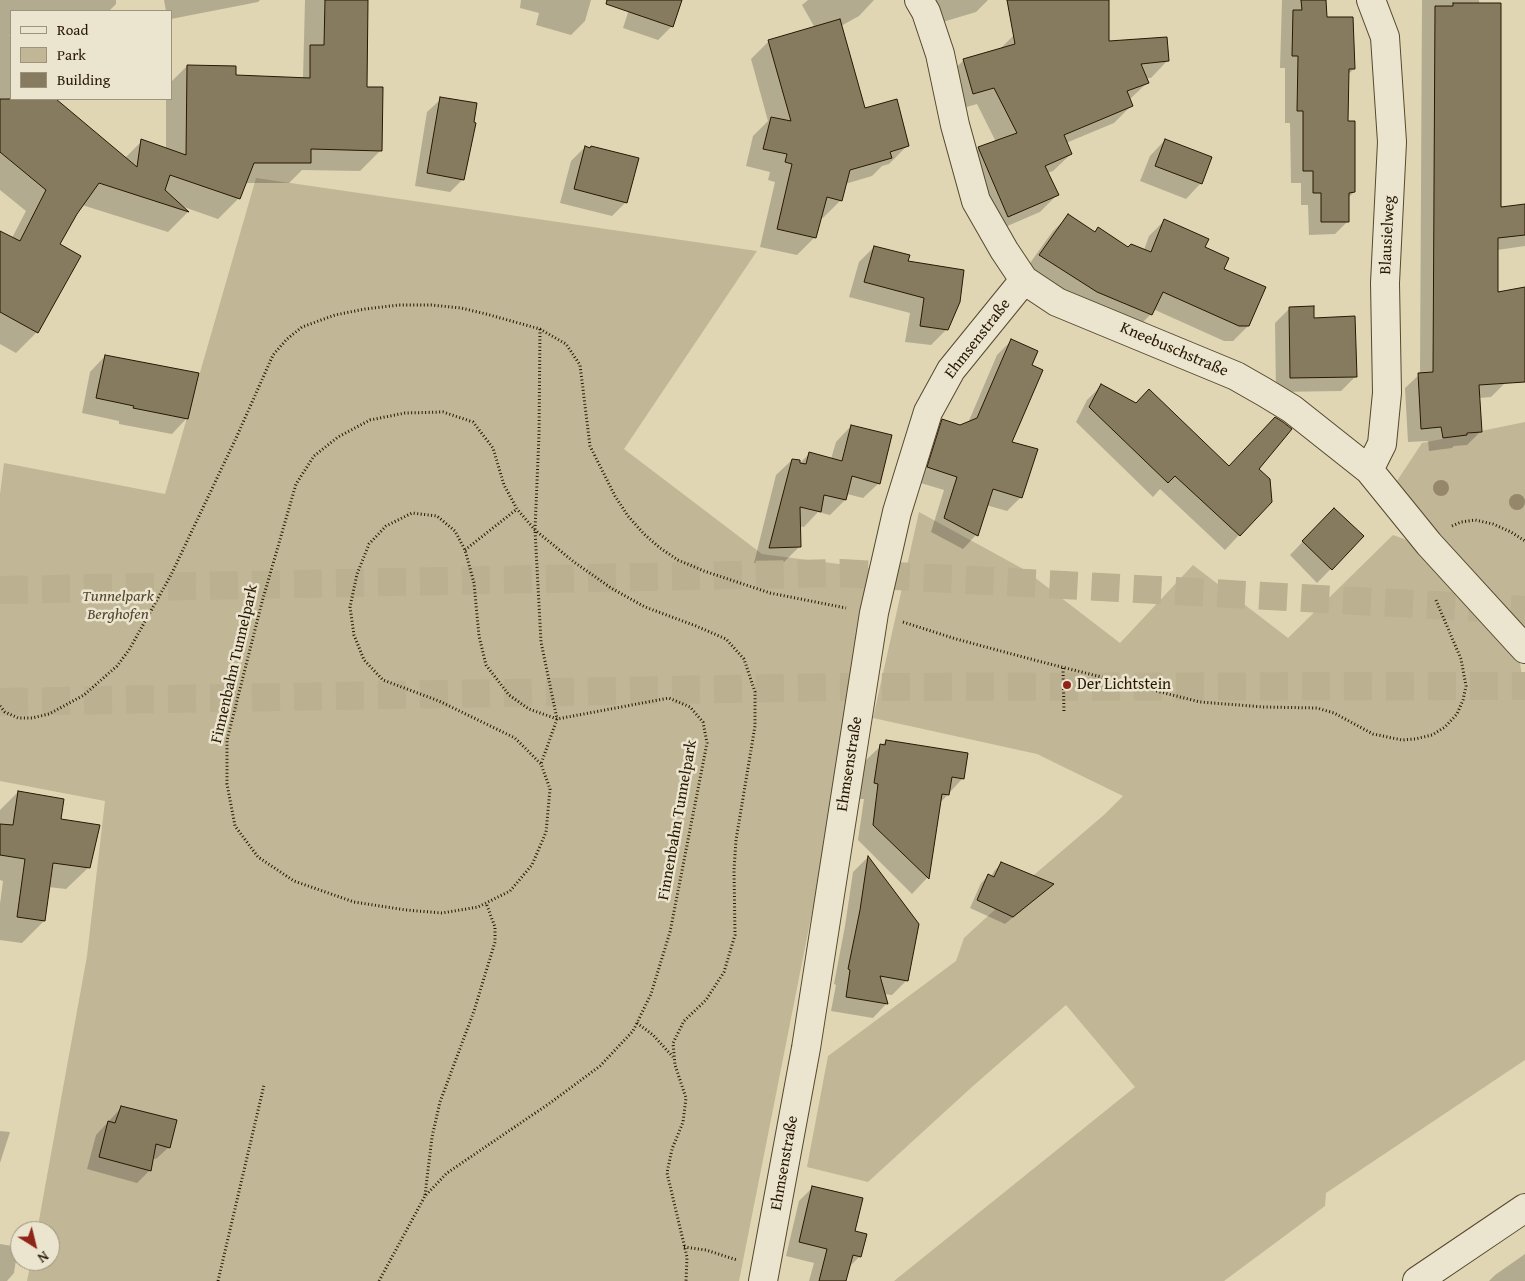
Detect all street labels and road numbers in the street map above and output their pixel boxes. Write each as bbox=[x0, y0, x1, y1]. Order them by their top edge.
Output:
street label: Blausielweg bbox=[1376, 195, 1400, 275]
street label: Ehmsenstraße bbox=[941, 295, 1015, 383]
street label: Kneebuschstraße bbox=[1117, 319, 1231, 381]
street label: Finnenbahn Tunnelpark bbox=[207, 583, 263, 745]
street label: Ehmsenstraße bbox=[833, 715, 867, 813]
street label: Finnenbahn Tunnelpark bbox=[654, 738, 702, 902]
street label: Ehmsenstraße bbox=[767, 1114, 803, 1212]

